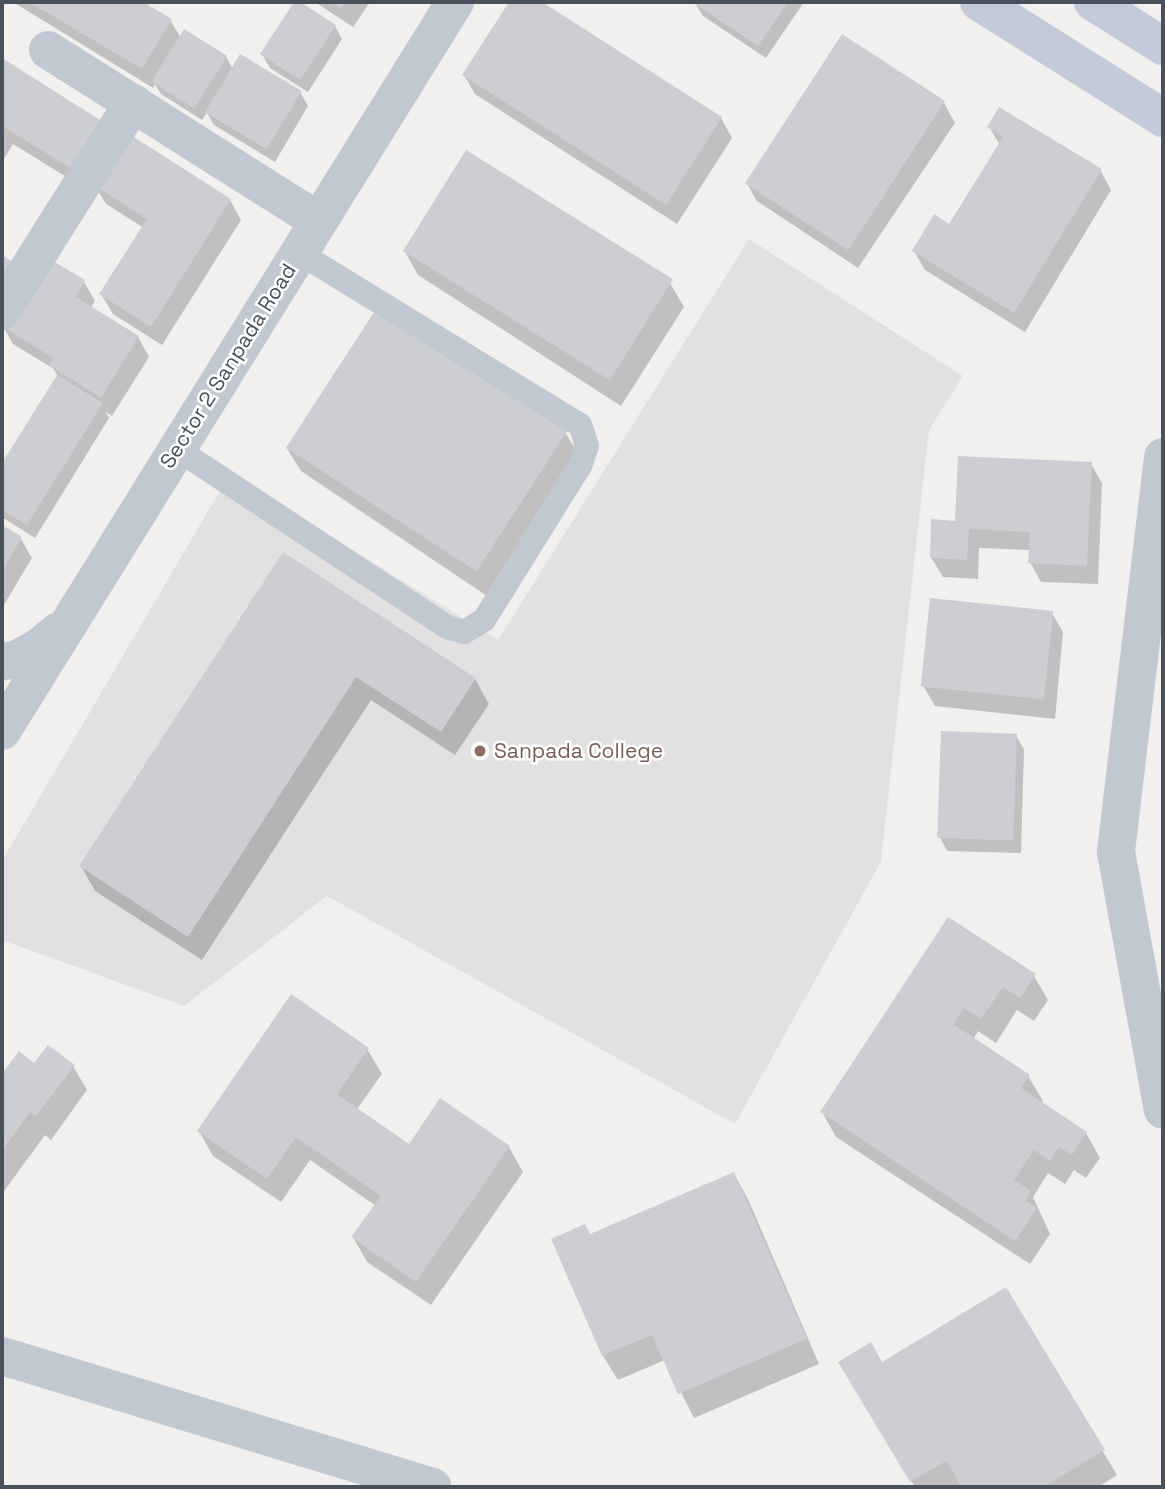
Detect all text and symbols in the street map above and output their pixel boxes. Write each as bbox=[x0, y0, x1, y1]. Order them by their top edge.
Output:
street label: Sector 2 Sanpada Road bbox=[155, 259, 301, 473]
place label: Sanpada College bbox=[494, 738, 663, 764]
marker: Sanpada College bbox=[472, 743, 488, 759]

